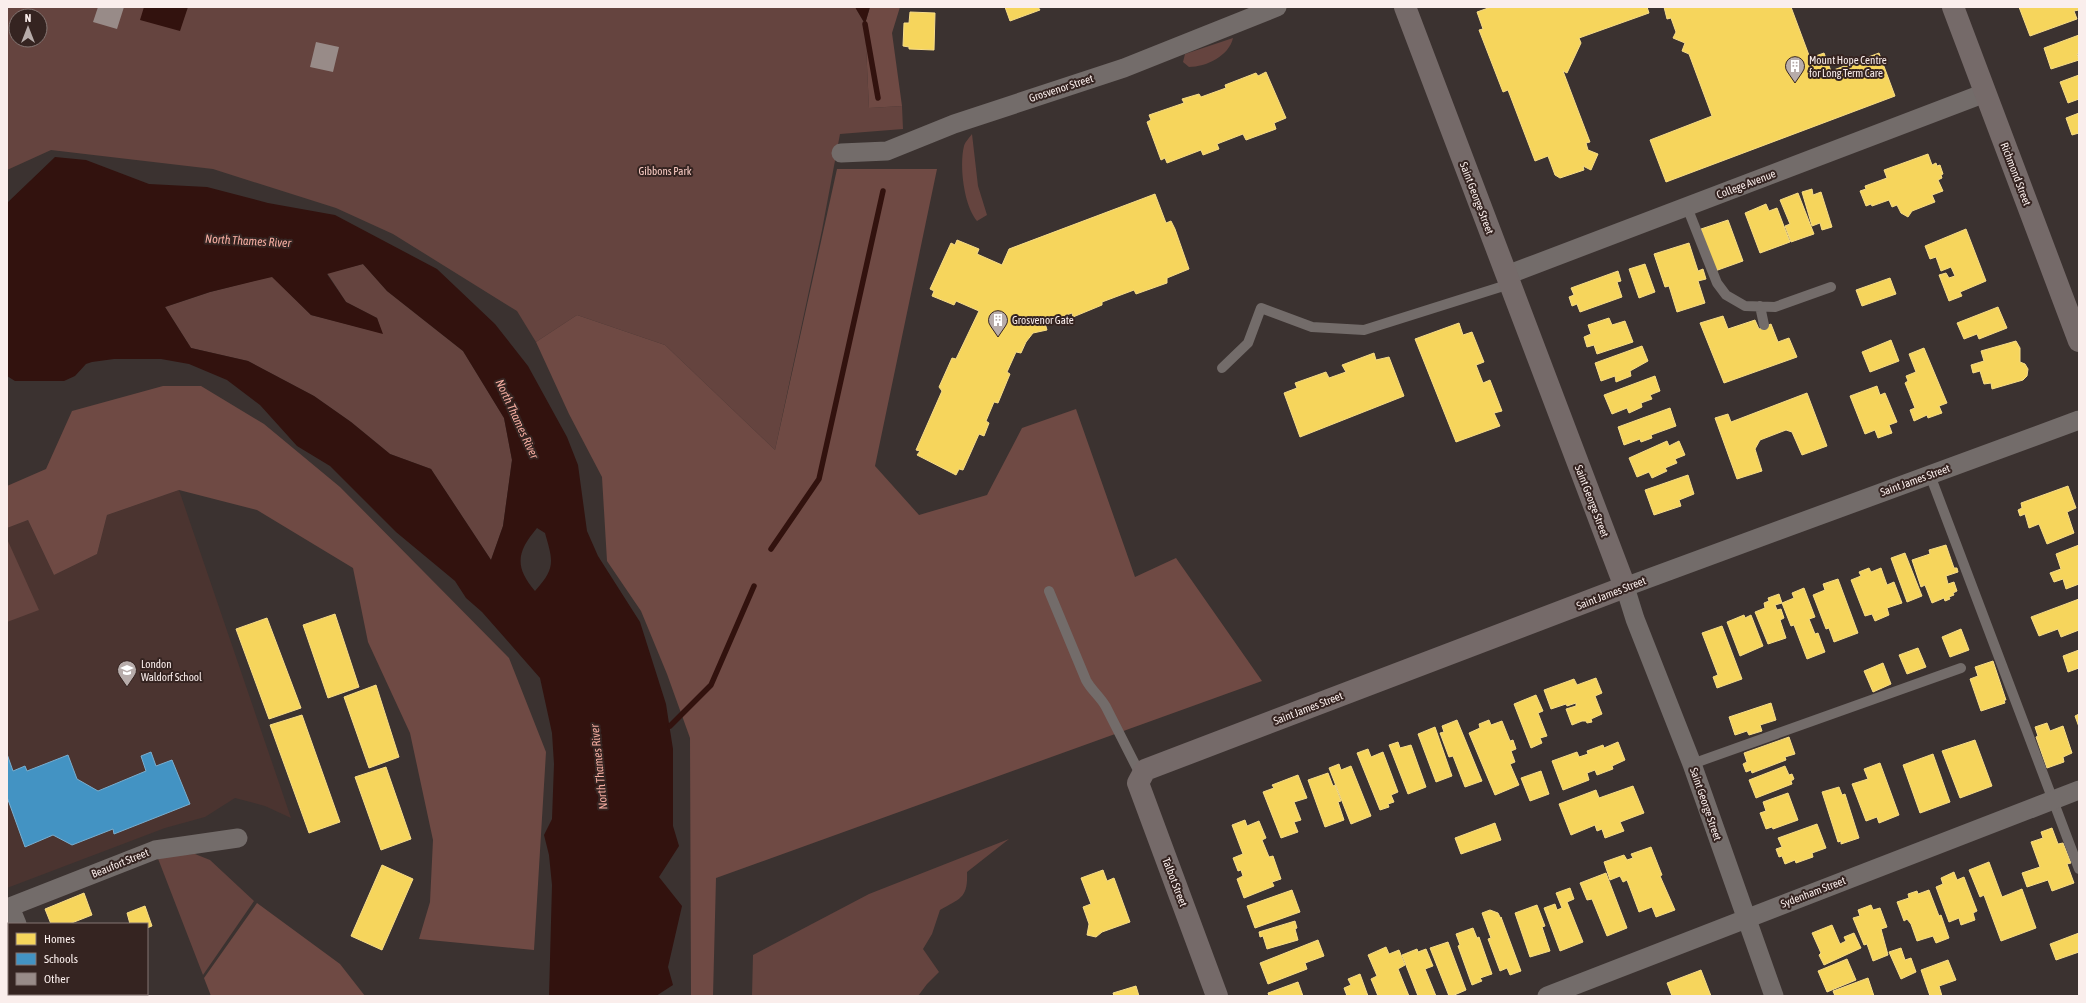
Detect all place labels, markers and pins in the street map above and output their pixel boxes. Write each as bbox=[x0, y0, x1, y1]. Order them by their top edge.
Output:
place label: Mount Hope Centre for Long Term Care bbox=[1809, 54, 1887, 79]
building icon: Mount Hope Centre for Long Term Care bbox=[1784, 55, 1806, 83]
building icon: Grosvenor Gate bbox=[987, 309, 1009, 337]
place label: Grosvenor Gate bbox=[1012, 314, 1074, 326]
place label: London Waldorf School bbox=[141, 658, 202, 683]
school or university icon: London Waldorf School bbox=[116, 659, 138, 687]

